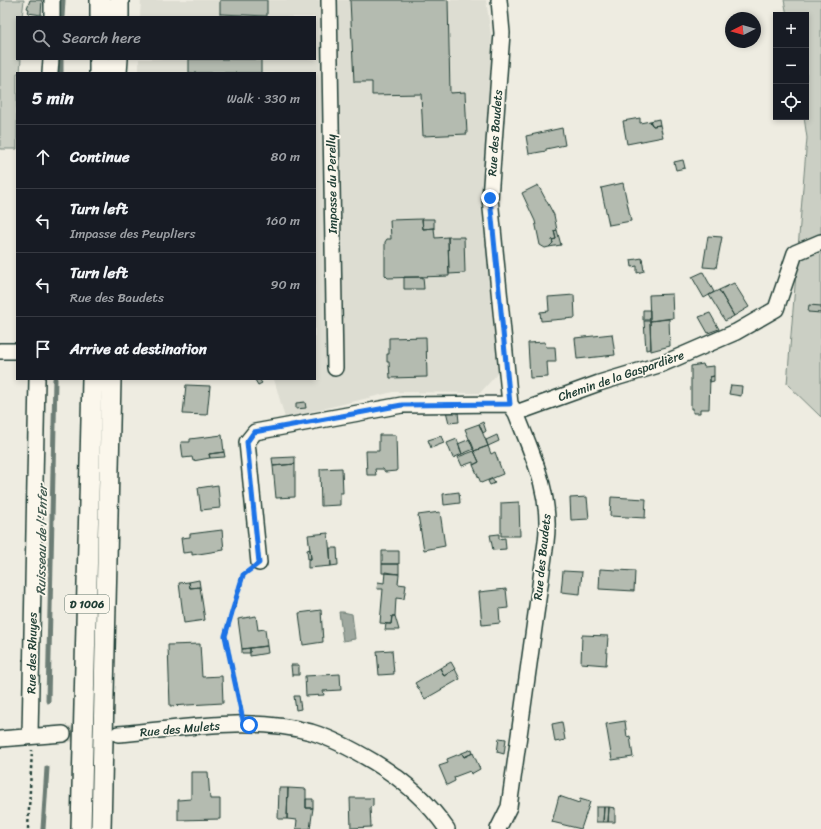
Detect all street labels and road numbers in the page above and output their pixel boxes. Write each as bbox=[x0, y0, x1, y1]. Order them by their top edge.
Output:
street label: Rue des Baudets bbox=[481, 89, 509, 177]
street label: Impasse du Perelly bbox=[320, 133, 344, 235]
street label: Chemin de la Gaspardière bbox=[555, 344, 687, 408]
street label: Rue des Baudets bbox=[527, 512, 558, 601]
road number: D 1006 bbox=[65, 595, 109, 613]
street label: Rue des Rhuyes bbox=[20, 612, 44, 694]
street label: Rue des Mulets bbox=[139, 715, 221, 743]

